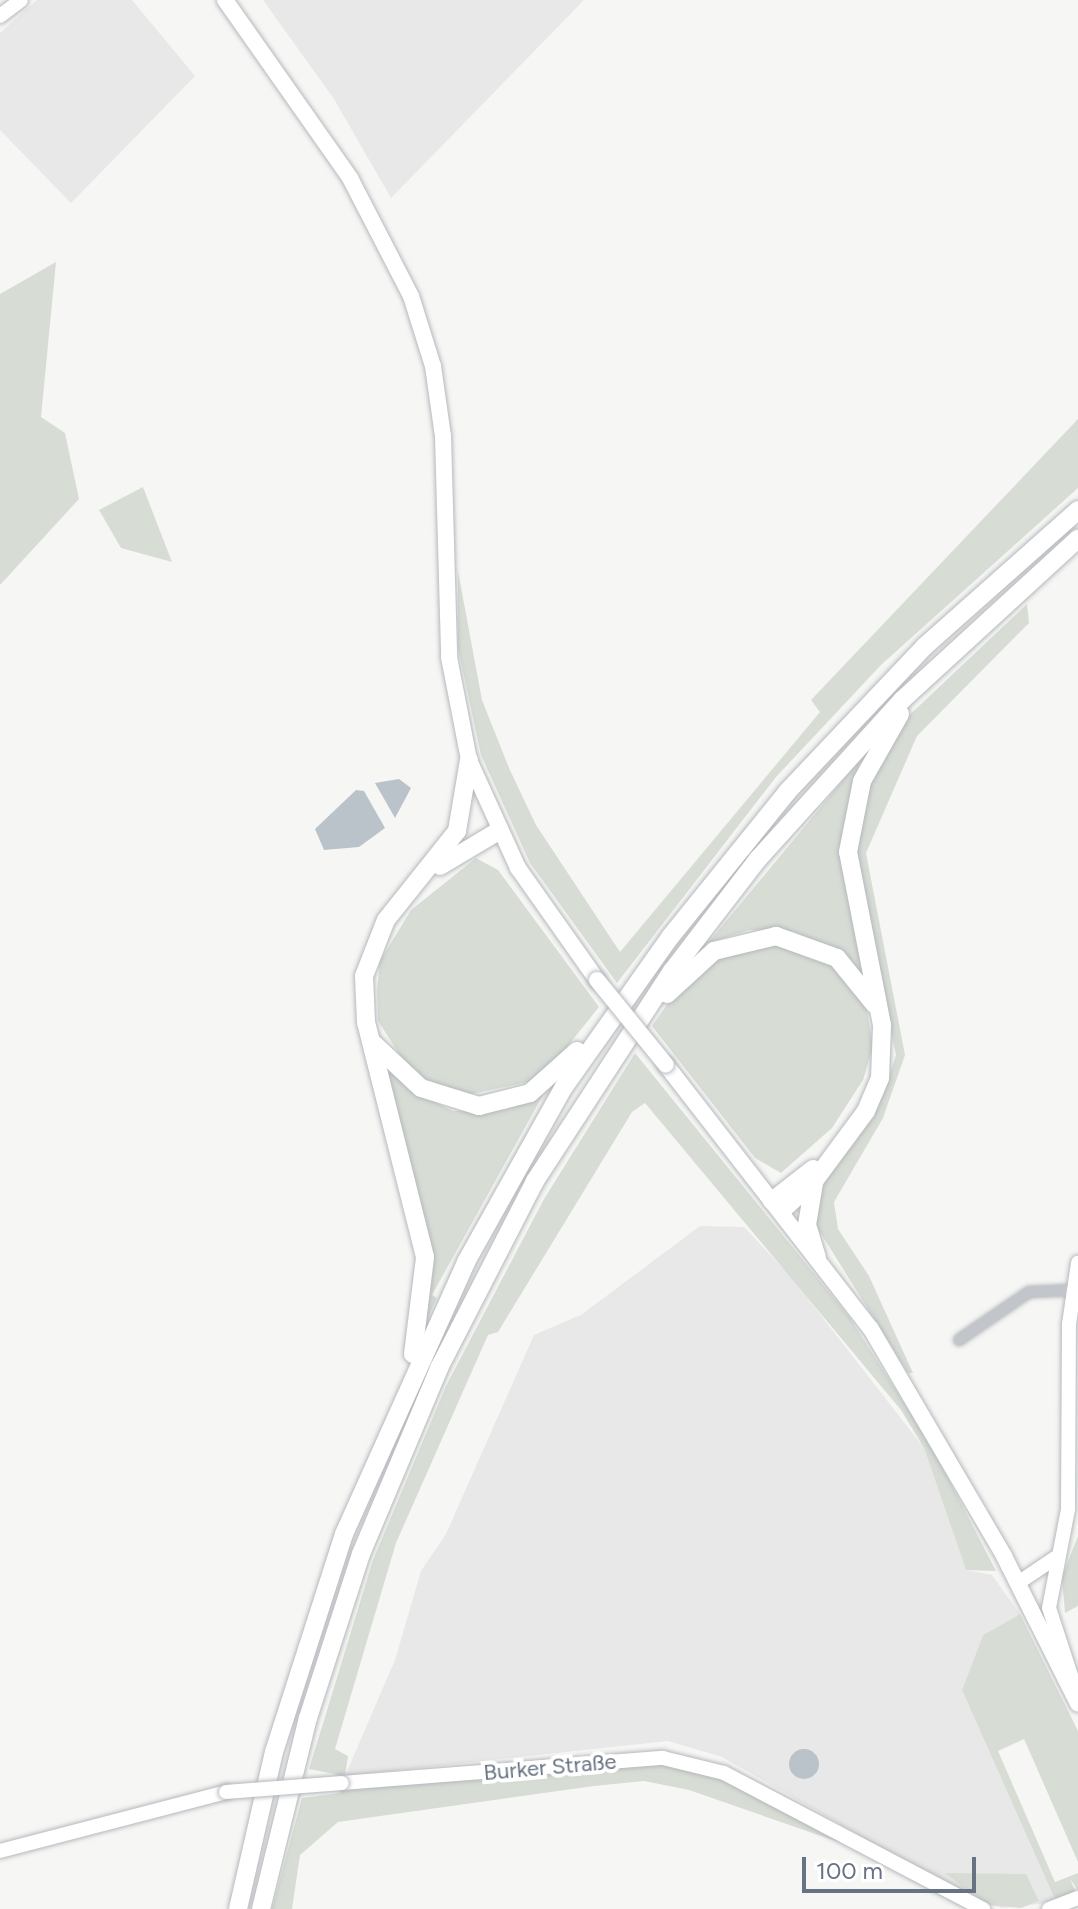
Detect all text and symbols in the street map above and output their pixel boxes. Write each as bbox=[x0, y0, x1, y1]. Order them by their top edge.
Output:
street label: Burker Straße bbox=[482, 1748, 618, 1786]
scale bar bbox=[806, 1841, 980, 1891]
text: 100 m bbox=[816, 1856, 883, 1885]

